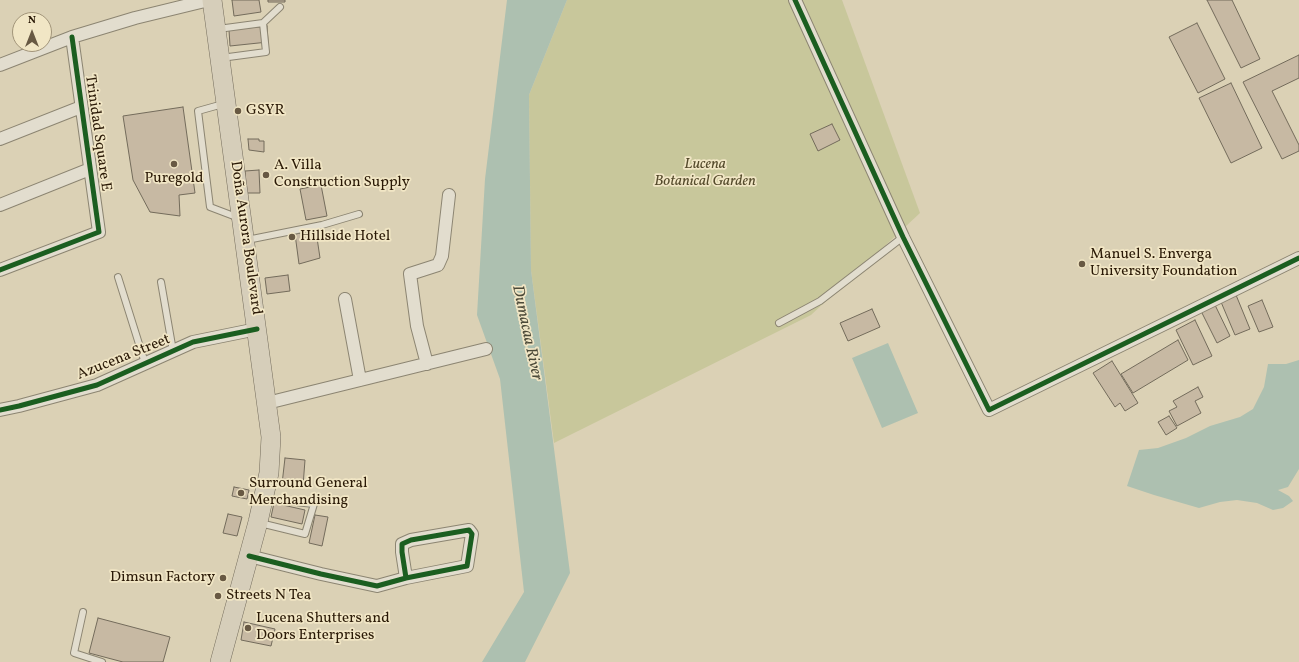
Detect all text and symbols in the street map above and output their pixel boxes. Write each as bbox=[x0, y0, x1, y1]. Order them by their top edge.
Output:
north arrow bbox=[12, 12, 52, 52]
text: N bbox=[28, 13, 36, 28]
street label: Trinidad Square E bbox=[80, 73, 114, 193]
place label: GSYR bbox=[246, 102, 285, 120]
marker: GSYR bbox=[233, 106, 243, 116]
park label: Lucena Botanical Garden bbox=[654, 156, 756, 191]
place label: A. Villa Construction Supply bbox=[274, 157, 410, 192]
marker: Puregold bbox=[169, 159, 179, 169]
street label: Doña Aurora Boulevard bbox=[225, 160, 265, 316]
place label: Puregold bbox=[144, 170, 204, 188]
marker: A. Villa Construction Supply bbox=[261, 170, 271, 180]
place label: Hillside Hotel bbox=[300, 228, 390, 246]
marker: Hillside Hotel bbox=[287, 232, 297, 242]
place label: Manuel S. Enverga University Foundation bbox=[1090, 246, 1238, 281]
marker: Manuel S. Enverga University Foundation bbox=[1077, 259, 1087, 269]
water label: Dumacaa River bbox=[507, 284, 545, 382]
street label: Azucena Street bbox=[75, 331, 173, 385]
place label: Surround General Merchandising bbox=[249, 475, 368, 510]
marker: Surround General Merchandising bbox=[236, 488, 246, 498]
place label: Dimsun Factory bbox=[110, 569, 215, 587]
marker: Dimsun Factory bbox=[218, 573, 228, 583]
place label: Streets N Tea bbox=[226, 587, 311, 605]
marker: Streets N Tea bbox=[213, 591, 223, 601]
place label: Lucena Shutters and Doors Enterprises bbox=[256, 610, 390, 645]
marker: Lucena Shutters and Doors Enterprises bbox=[243, 623, 253, 633]

